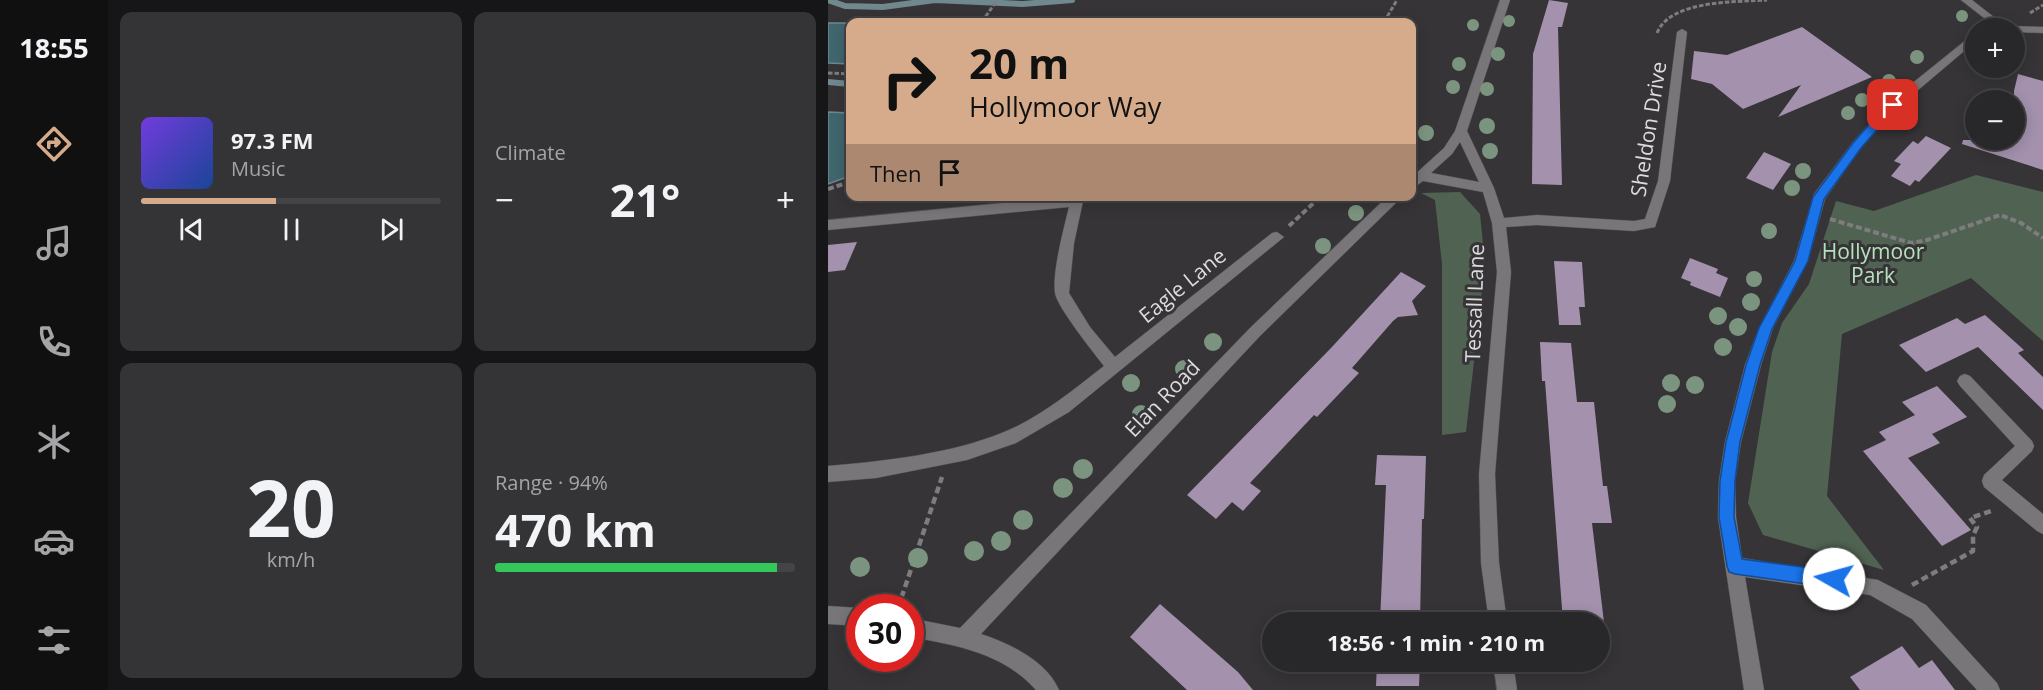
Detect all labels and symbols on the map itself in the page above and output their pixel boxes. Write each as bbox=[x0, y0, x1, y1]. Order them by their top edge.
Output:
street label: Sheldon Drive bbox=[1623, 59, 1673, 199]
pin bbox=[1867, 79, 1918, 130]
park label: Hollymoor Park bbox=[1822, 237, 1925, 289]
street label: Eagle Lane bbox=[1133, 241, 1231, 329]
street label: Tessall Lane bbox=[1458, 243, 1490, 363]
street label: Elan Road bbox=[1118, 353, 1206, 443]
position arrow bbox=[1802, 547, 1866, 611]
speed limit sign: 30 bbox=[846, 594, 924, 672]

